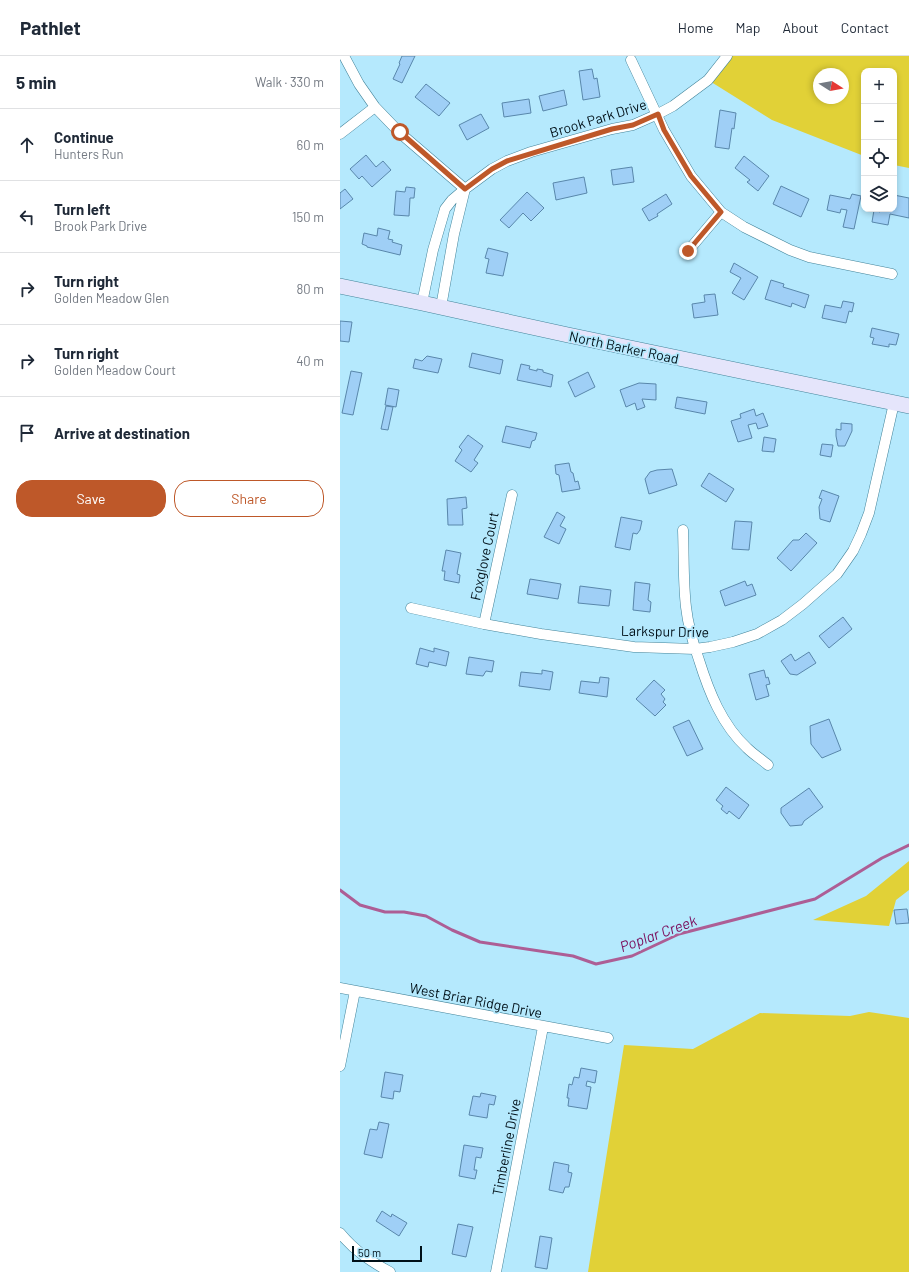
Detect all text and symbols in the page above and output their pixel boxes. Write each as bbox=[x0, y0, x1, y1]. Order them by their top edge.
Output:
text: Pathlet bbox=[20, 16, 81, 39]
text: Home bbox=[678, 19, 714, 36]
text: Map bbox=[736, 19, 760, 36]
text: About bbox=[782, 19, 819, 36]
text: Contact bbox=[841, 19, 889, 36]
north arrow bbox=[813, 68, 849, 104]
map controls bbox=[861, 68, 897, 212]
button: + bbox=[861, 68, 897, 104]
text: 5 min bbox=[16, 72, 56, 92]
text: Walk · 330 m bbox=[255, 74, 324, 90]
street label: Brook Park Drive bbox=[548, 95, 648, 141]
button: − bbox=[861, 104, 897, 140]
route start bbox=[391, 123, 409, 141]
text: Continue bbox=[54, 128, 114, 146]
icon: ahead bbox=[16, 134, 38, 156]
text: 60 m bbox=[297, 137, 324, 153]
button: locate bbox=[861, 140, 897, 176]
text: Hunters Run bbox=[54, 146, 123, 162]
button: layers bbox=[861, 176, 897, 212]
text: Turn left bbox=[54, 200, 110, 218]
icon: left bbox=[16, 206, 38, 228]
text: 150 m bbox=[292, 209, 324, 225]
text: Brook Park Drive bbox=[54, 218, 147, 234]
route end bbox=[679, 242, 697, 260]
text: Turn right bbox=[54, 272, 119, 290]
icon: right bbox=[16, 278, 38, 300]
text: 80 m bbox=[297, 281, 324, 297]
text: Golden Meadow Glen bbox=[54, 290, 169, 306]
street label: North Barker Road bbox=[568, 327, 680, 367]
text: Turn right bbox=[54, 344, 119, 362]
icon: right bbox=[16, 350, 38, 372]
text: 40 m bbox=[296, 353, 324, 369]
text: Golden Meadow Court bbox=[54, 362, 176, 378]
icon: arrive bbox=[16, 422, 38, 444]
text: Arrive at destination bbox=[54, 424, 190, 442]
button: Save bbox=[16, 480, 166, 517]
button: Share bbox=[174, 480, 324, 517]
street label: Foxglove Court bbox=[466, 510, 502, 602]
street label: Larkspur Drive bbox=[621, 622, 709, 640]
water label: Poplar Creek bbox=[617, 911, 700, 955]
street label: West Briar Ridge Drive bbox=[408, 979, 544, 1021]
street label: Timberline Drive bbox=[488, 1097, 524, 1197]
scale bar bbox=[352, 1244, 422, 1263]
text: 50 m bbox=[358, 1246, 381, 1259]

